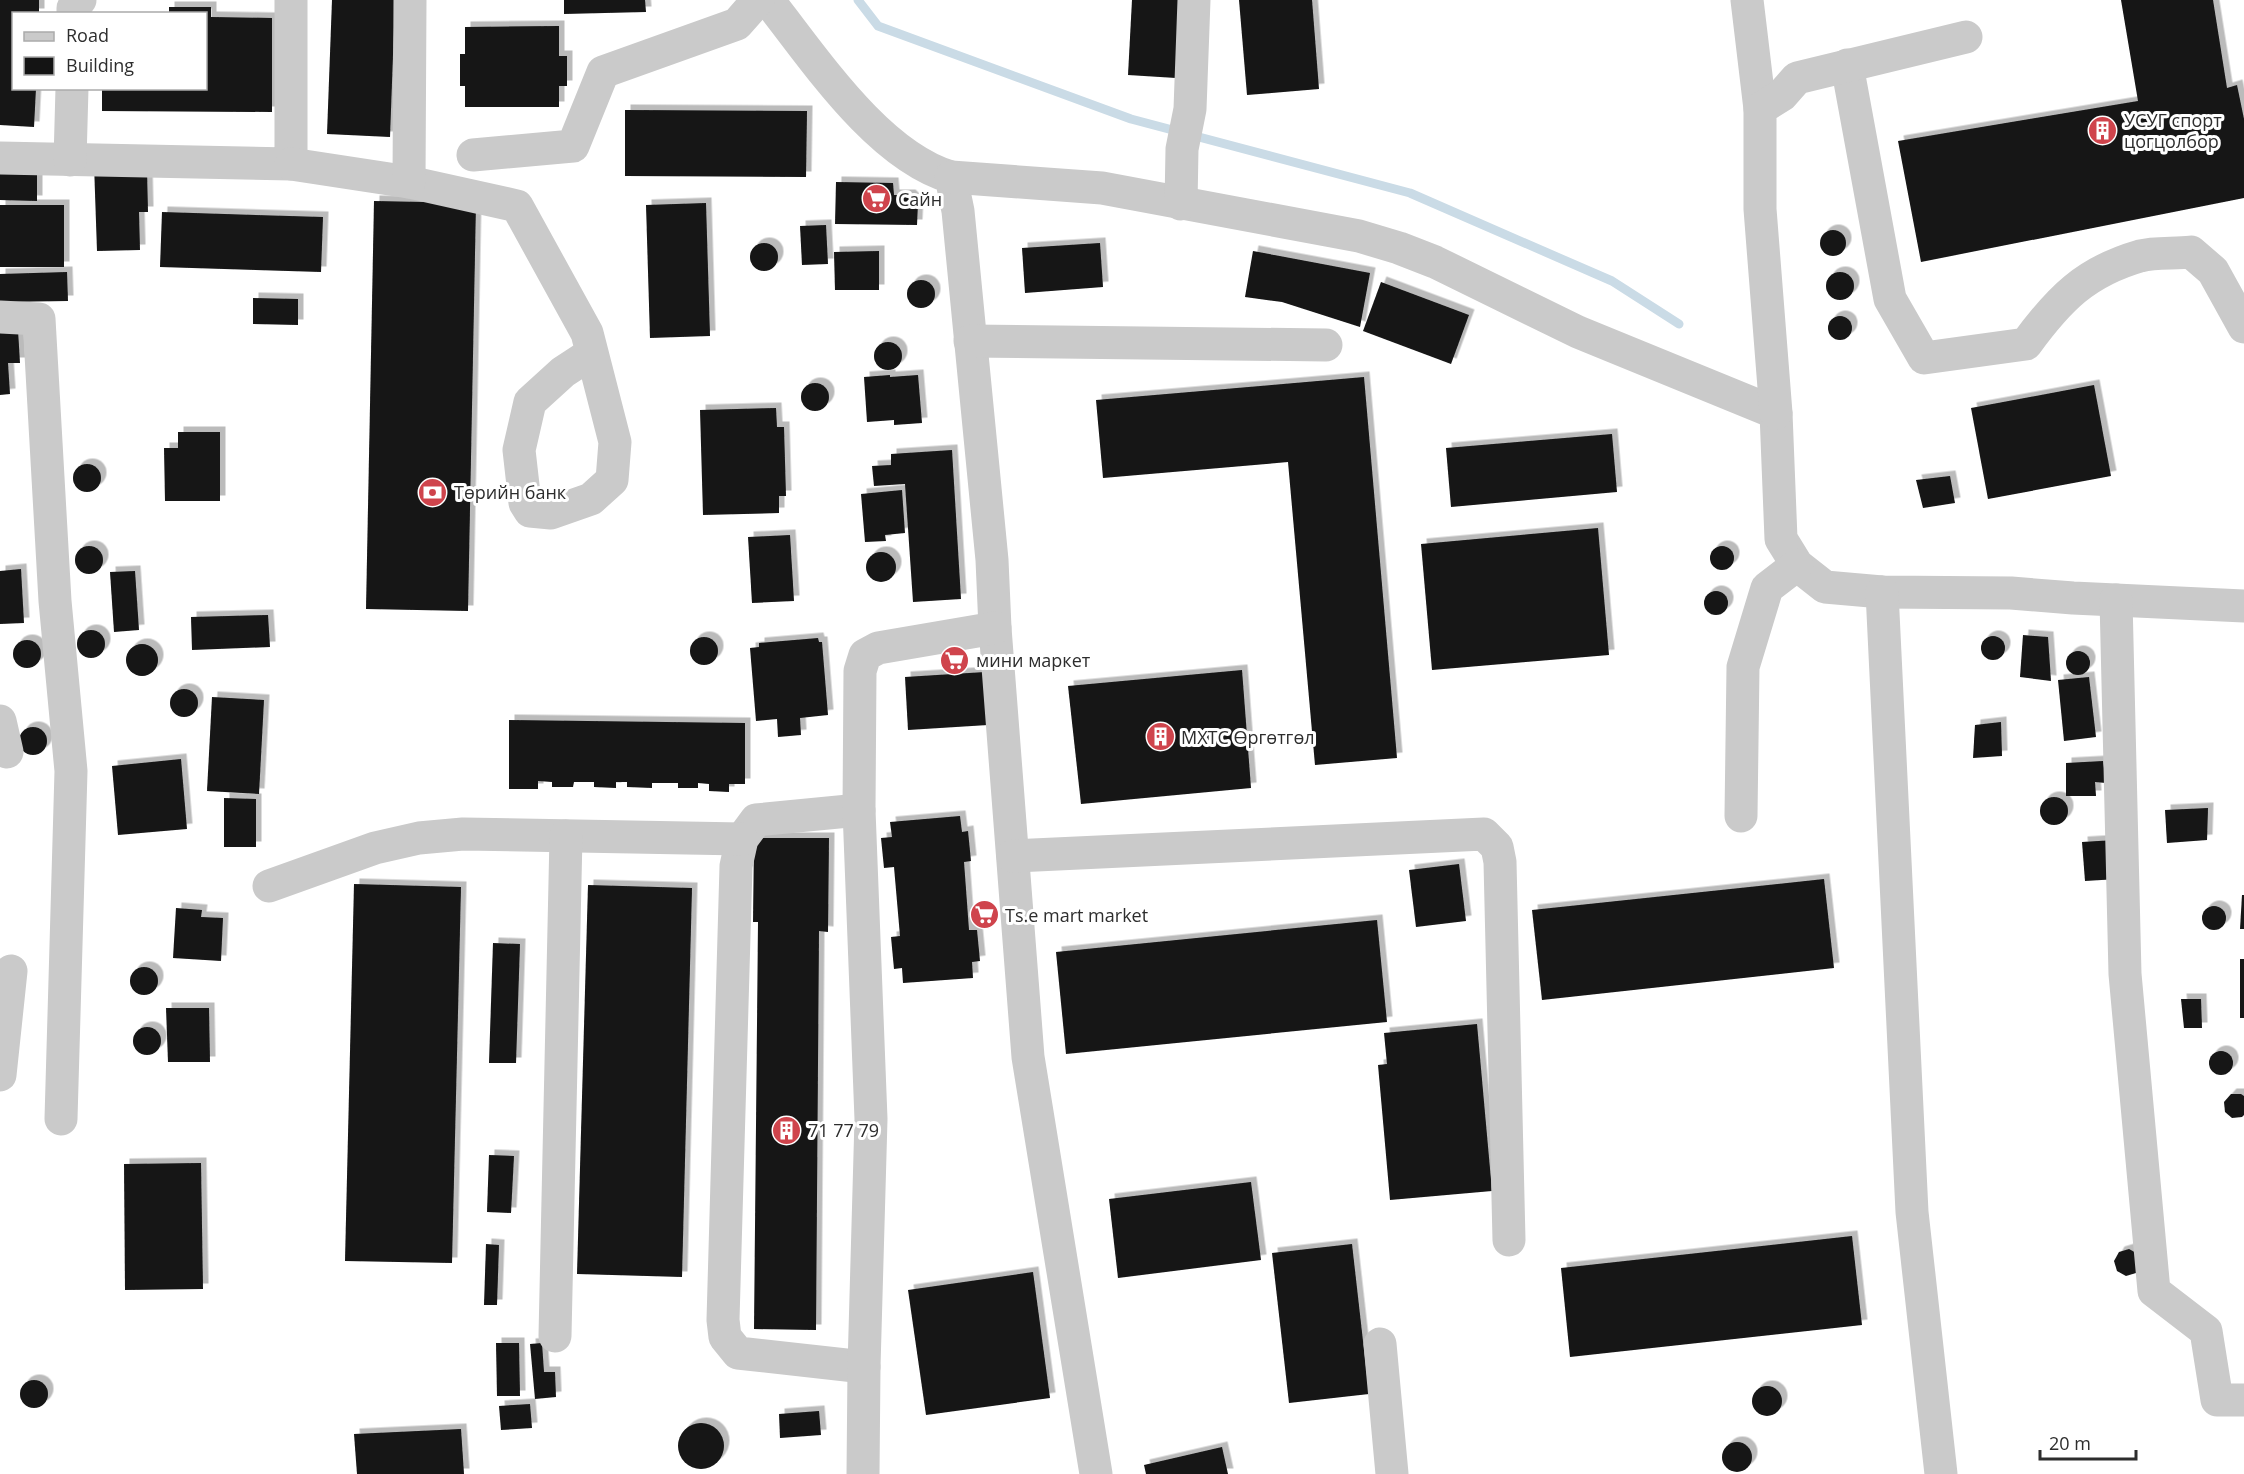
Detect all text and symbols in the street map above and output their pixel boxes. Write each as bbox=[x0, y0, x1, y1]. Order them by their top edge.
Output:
legend bbox=[12, 12, 207, 90]
text: Road bbox=[66, 23, 109, 47]
text: Building bbox=[66, 53, 134, 77]
place label: УСУГ спорт цогцолбор bbox=[2124, 108, 2222, 153]
building icon: УСУГ спорт цогцолбор bbox=[2087, 114, 2119, 146]
supermarket icon: Сайн bbox=[861, 183, 893, 215]
place label: Сайн bbox=[898, 187, 942, 211]
bank icon: Төрийн банк bbox=[417, 476, 449, 508]
place label: Төрийн банк bbox=[454, 480, 567, 504]
supermarket icon: мини маркет bbox=[939, 644, 971, 676]
place label: мини маркет bbox=[976, 648, 1091, 672]
building icon: МХТС Өргөтгөл bbox=[1144, 721, 1176, 753]
place label: МХТС Өргөтгөл bbox=[1181, 725, 1315, 749]
supermarket icon: Ts.e mart market bbox=[968, 899, 1000, 931]
place label: Ts.e mart market bbox=[1005, 903, 1148, 927]
building icon: 71 77 79 bbox=[771, 1114, 803, 1146]
place label: 71 77 79 bbox=[808, 1118, 879, 1142]
scale bar bbox=[2040, 1423, 2136, 1461]
text: 20 m bbox=[2049, 1431, 2091, 1455]

